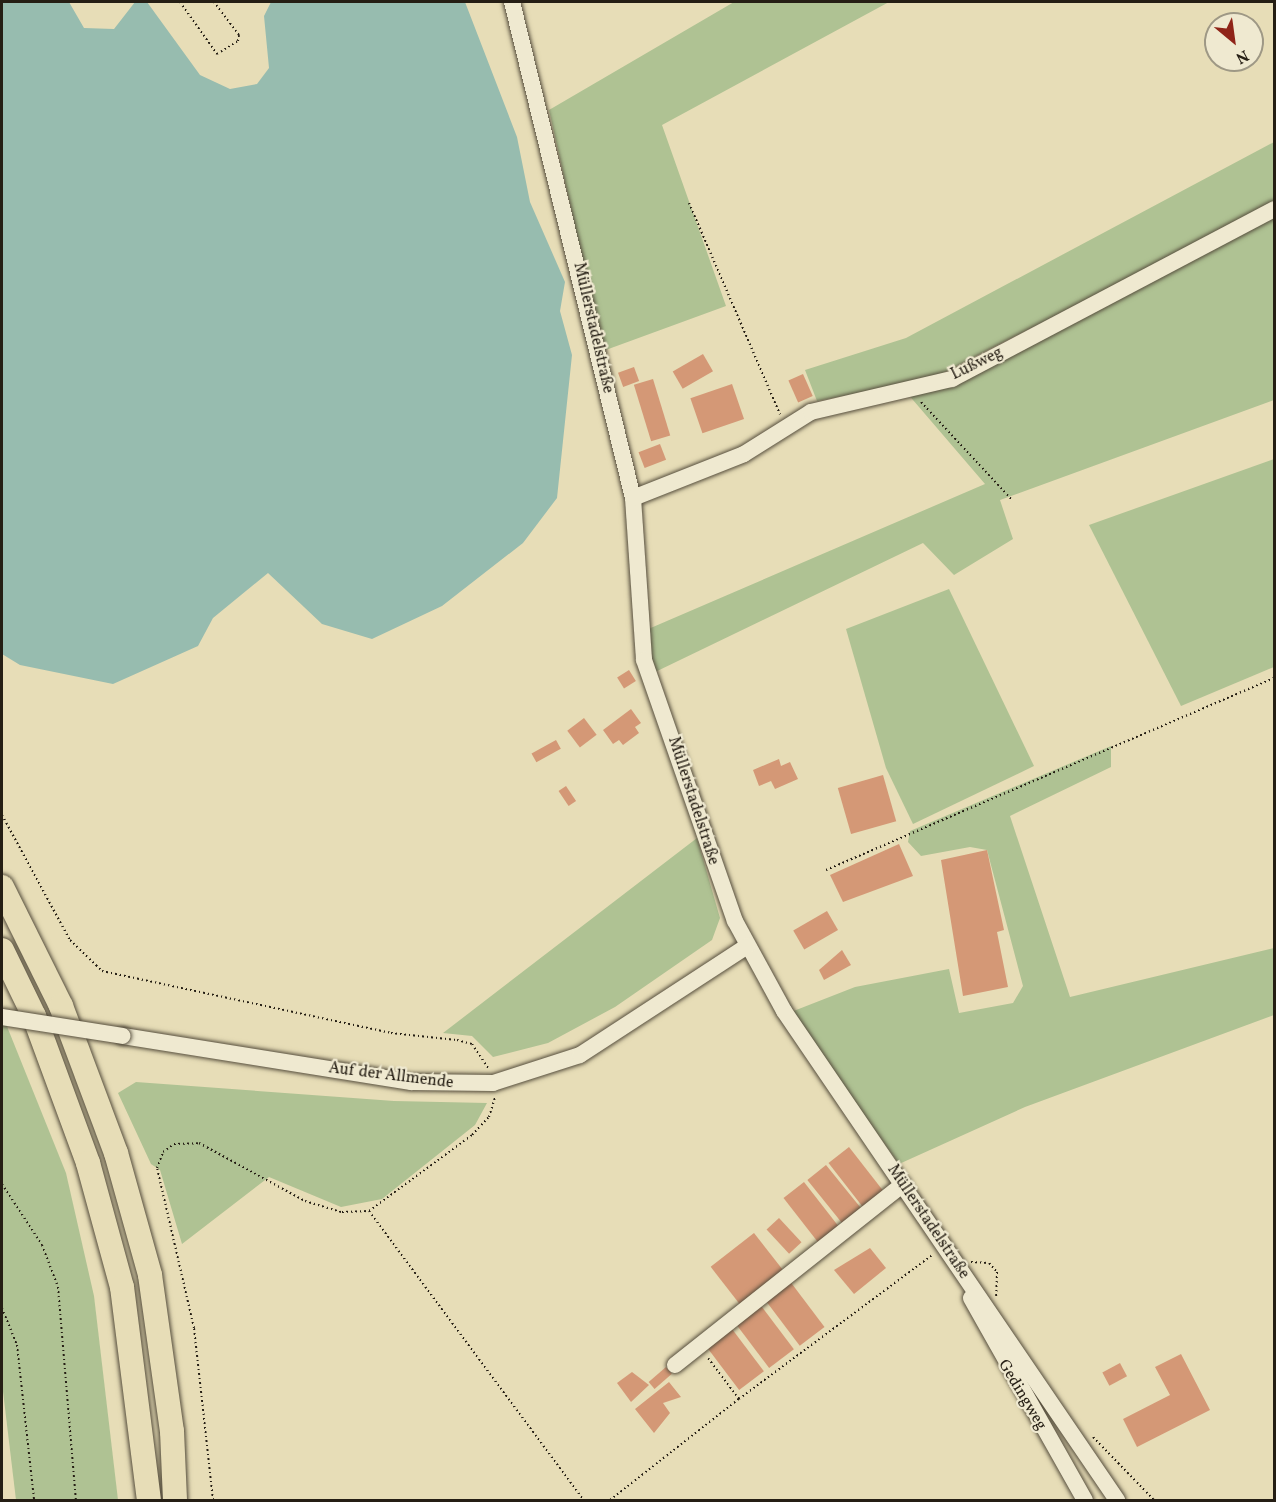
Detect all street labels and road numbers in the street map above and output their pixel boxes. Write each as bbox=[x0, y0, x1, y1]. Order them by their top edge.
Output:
street label: Müllerstadelstraße bbox=[569, 261, 617, 395]
street label: Lußweg bbox=[948, 343, 1006, 385]
street label: Müllerstadelstraße bbox=[663, 735, 723, 867]
street label: Auf der Allmende bbox=[328, 1059, 454, 1093]
street label: Müllerstadelstraße bbox=[883, 1161, 973, 1283]
street label: Gedingweg bbox=[993, 1356, 1051, 1434]

